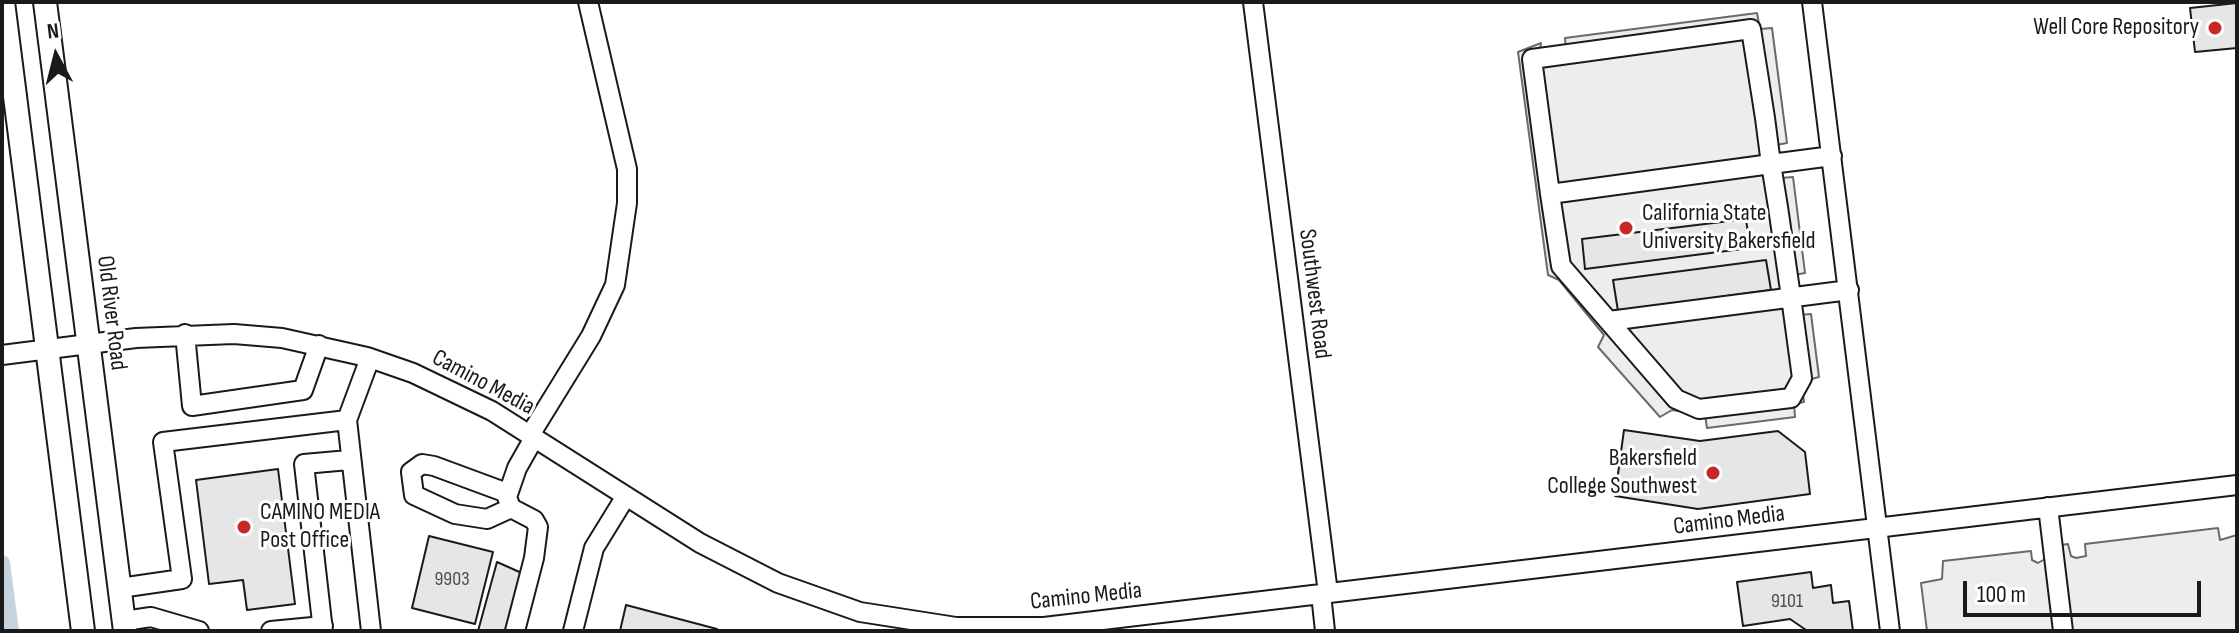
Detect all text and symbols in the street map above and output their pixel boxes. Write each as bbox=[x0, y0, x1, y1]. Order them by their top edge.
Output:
place label: Well Core Repository bbox=[2033, 14, 2199, 42]
north arrow bbox=[16, 16, 96, 96]
text: N bbox=[46, 18, 60, 46]
marker: Well Core Repository bbox=[2206, 19, 2224, 37]
place label: California State University Bakersfield bbox=[1642, 200, 1816, 256]
marker: California State University Bakersfield bbox=[1617, 219, 1635, 237]
street label: Southwest Road bbox=[1292, 227, 1336, 361]
street label: Old River Road bbox=[90, 254, 132, 372]
street label: Camino Media bbox=[427, 344, 539, 422]
place label: Bakersfield College Southwest bbox=[1547, 445, 1697, 501]
marker: Bakersfield College Southwest bbox=[1704, 464, 1722, 482]
place label: CAMINO MEDIA Post Office bbox=[260, 499, 380, 555]
street label: Camino Media bbox=[1672, 500, 1786, 542]
marker: CAMINO MEDIA Post Office bbox=[235, 518, 253, 536]
scale bar bbox=[1967, 565, 2205, 615]
house number: 9903 bbox=[434, 568, 470, 592]
street label: Camino Media bbox=[1029, 577, 1143, 617]
text: 100 m bbox=[1977, 580, 2026, 609]
house number: 9101 bbox=[1771, 590, 1803, 614]

